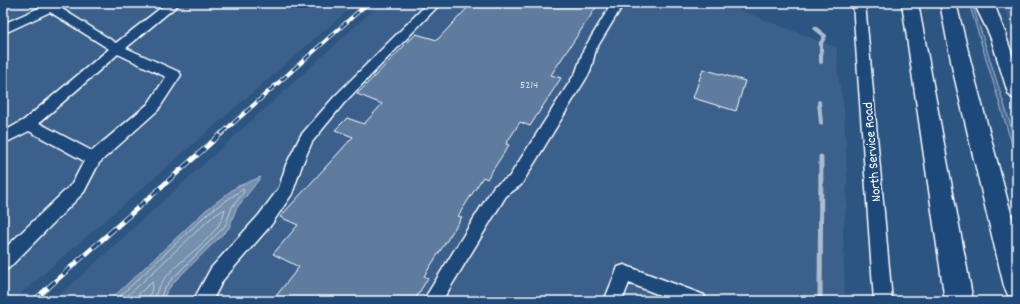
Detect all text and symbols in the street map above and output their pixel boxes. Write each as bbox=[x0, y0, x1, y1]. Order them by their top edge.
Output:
house number: 5214 bbox=[520, 77, 538, 94]
street label: North Service Road bbox=[859, 101, 887, 203]

